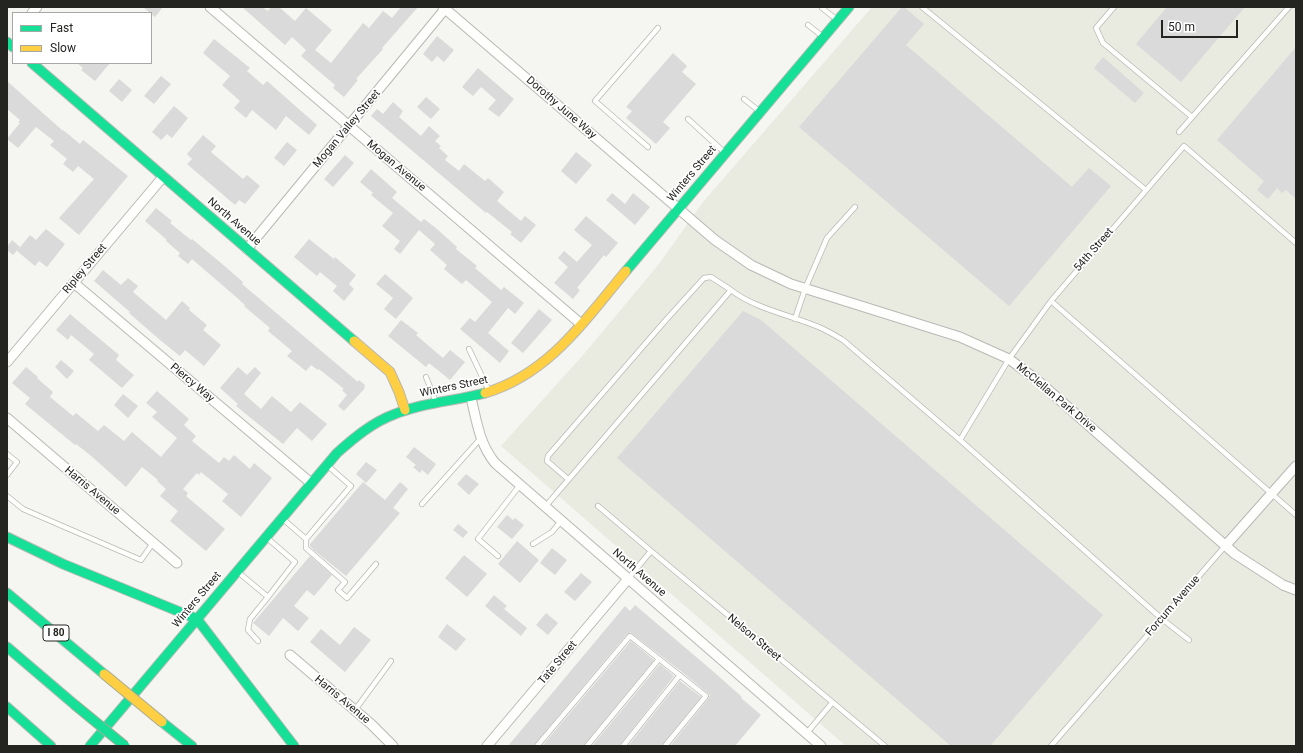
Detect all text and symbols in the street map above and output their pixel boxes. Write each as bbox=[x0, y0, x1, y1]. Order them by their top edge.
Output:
legend bbox=[12, 12, 152, 64]
scale bar bbox=[1163, 12, 1240, 38]
text: 50 m bbox=[1168, 20, 1195, 34]
text: Fast bbox=[50, 21, 73, 35]
text: Slow bbox=[50, 41, 76, 55]
street label: Dorothy June Way bbox=[523, 74, 599, 142]
street label: Mogan Valley Street bbox=[311, 87, 383, 171]
street label: Mogan Avenue bbox=[364, 138, 428, 194]
street label: Winters Street bbox=[665, 143, 719, 205]
street label: North Avenue bbox=[205, 195, 263, 249]
street label: 54th Street bbox=[1071, 225, 1117, 275]
street label: Ripley Street bbox=[60, 241, 110, 297]
street label: Piercy Way bbox=[167, 361, 217, 405]
street label: McClellan Park Drive bbox=[1013, 361, 1099, 435]
street label: Winters Street bbox=[419, 373, 489, 401]
street label: Harris Avenue bbox=[62, 464, 122, 518]
street label: North Avenue bbox=[610, 546, 668, 600]
street label: Winters Street bbox=[170, 569, 224, 631]
street label: Forcum Avenue bbox=[1143, 573, 1203, 639]
street label: Nelson Street bbox=[724, 612, 784, 664]
road number: I 80 bbox=[43, 625, 69, 641]
street label: Tate Street bbox=[536, 638, 580, 688]
street label: Harris Avenue bbox=[312, 673, 372, 727]

